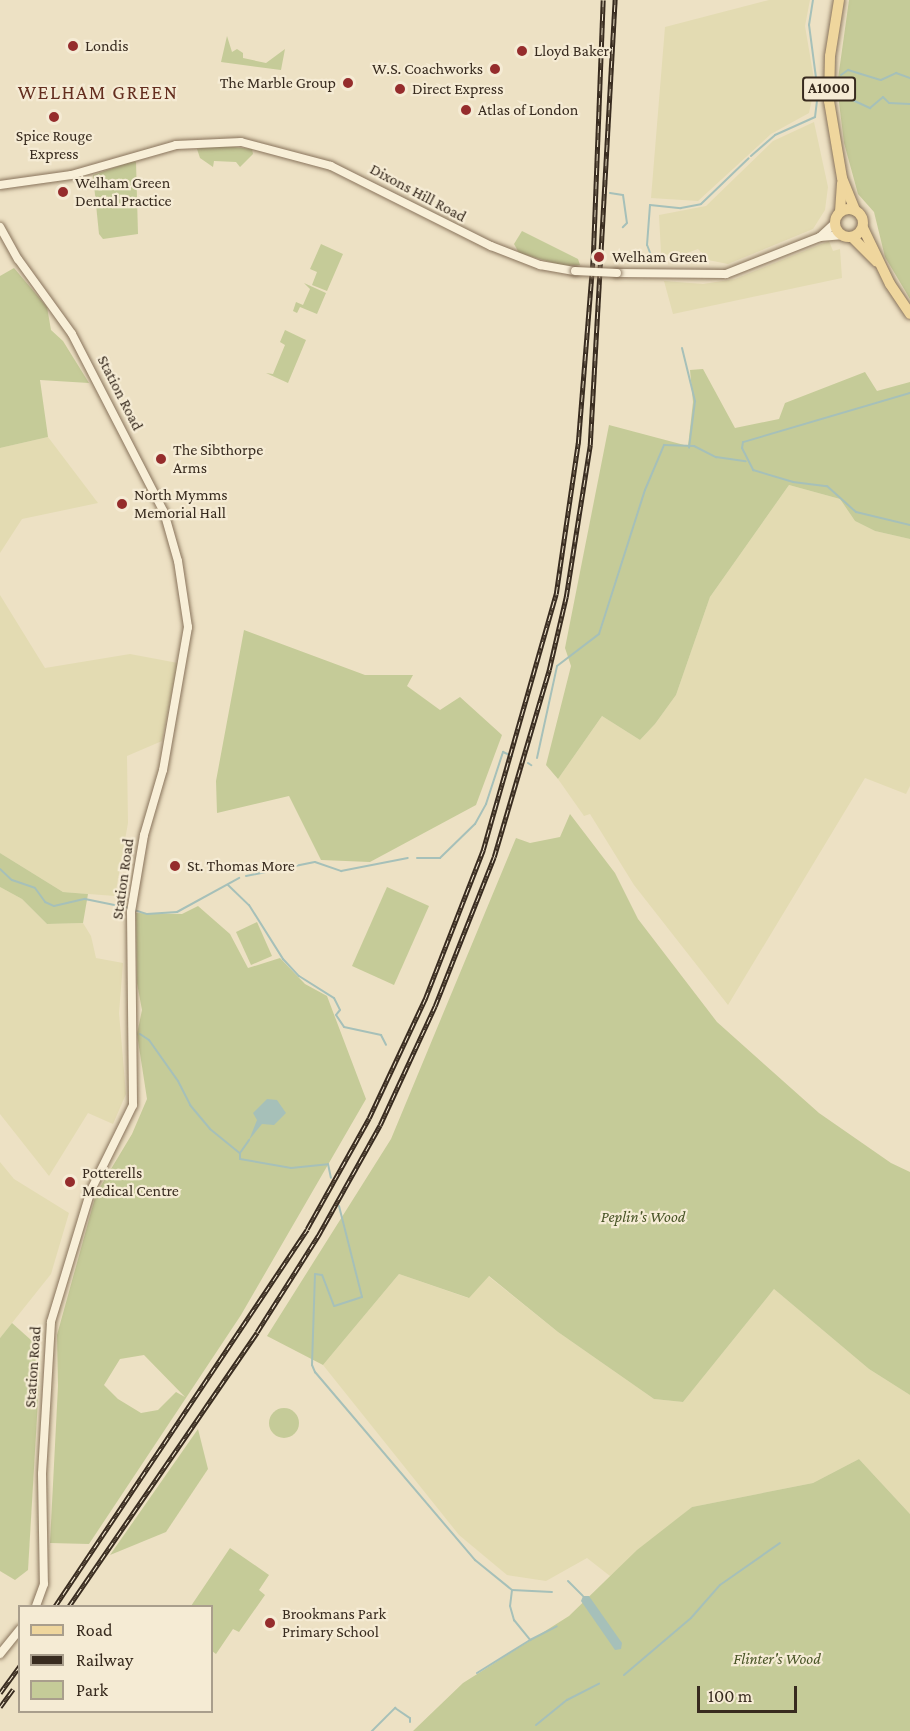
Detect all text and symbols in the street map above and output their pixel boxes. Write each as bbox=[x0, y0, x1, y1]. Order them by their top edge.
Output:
place label: Londis bbox=[85, 36, 128, 56]
marker: Londis bbox=[66, 39, 80, 53]
place label: Lloyd Baker bbox=[534, 41, 609, 61]
marker: Lloyd Baker bbox=[515, 44, 529, 58]
place label: W.S. Coachworks bbox=[372, 59, 483, 79]
marker: W.S. Coachworks bbox=[488, 62, 502, 76]
place label: The Marble Group bbox=[220, 73, 336, 93]
marker: The Marble Group bbox=[341, 76, 355, 90]
road number: A1000 bbox=[802, 77, 856, 101]
place label: Direct Express bbox=[412, 79, 503, 99]
district label: WELHAM GREEN bbox=[18, 80, 178, 104]
marker: Direct Express bbox=[393, 82, 407, 96]
place label: Atlas of London bbox=[478, 100, 578, 120]
marker: Atlas of London bbox=[459, 103, 473, 117]
marker: Spice Rouge Express bbox=[47, 110, 61, 124]
place label: Spice Rouge Express bbox=[16, 126, 92, 164]
street label: Dixons Hill Road bbox=[367, 160, 469, 226]
place label: Welham Green Dental Practice bbox=[75, 173, 172, 211]
marker: Welham Green Dental Practice bbox=[56, 185, 70, 199]
place label: Welham Green bbox=[612, 247, 707, 267]
marker: Welham Green bbox=[590, 248, 608, 266]
street label: Station Road bbox=[93, 352, 147, 434]
place label: The Sibthorpe Arms bbox=[173, 440, 263, 478]
marker: The Sibthorpe Arms bbox=[154, 452, 168, 466]
place label: North Mymms Memorial Hall bbox=[134, 485, 228, 523]
marker: North Mymms Memorial Hall bbox=[115, 497, 129, 511]
street label: Station Road bbox=[108, 837, 138, 921]
place label: St. Thomas More bbox=[187, 856, 295, 876]
marker: St. Thomas More bbox=[168, 859, 182, 873]
place label: Potterells Medical Centre bbox=[82, 1163, 179, 1201]
marker: Potterells Medical Centre bbox=[63, 1175, 77, 1189]
park label: Peplin's Wood bbox=[601, 1207, 685, 1227]
street label: Station Road bbox=[21, 1326, 45, 1408]
place label: Brookmans Park Primary School bbox=[282, 1604, 386, 1642]
legend bbox=[18, 1605, 213, 1713]
marker: Brookmans Park Primary School bbox=[263, 1616, 277, 1630]
text: Road bbox=[76, 1620, 113, 1640]
park label: Flinter's Wood bbox=[733, 1649, 821, 1669]
text: Railway bbox=[76, 1650, 133, 1670]
scale bar bbox=[700, 1674, 800, 1712]
text: Park bbox=[76, 1680, 108, 1700]
text: 100 m bbox=[708, 1686, 752, 1706]

